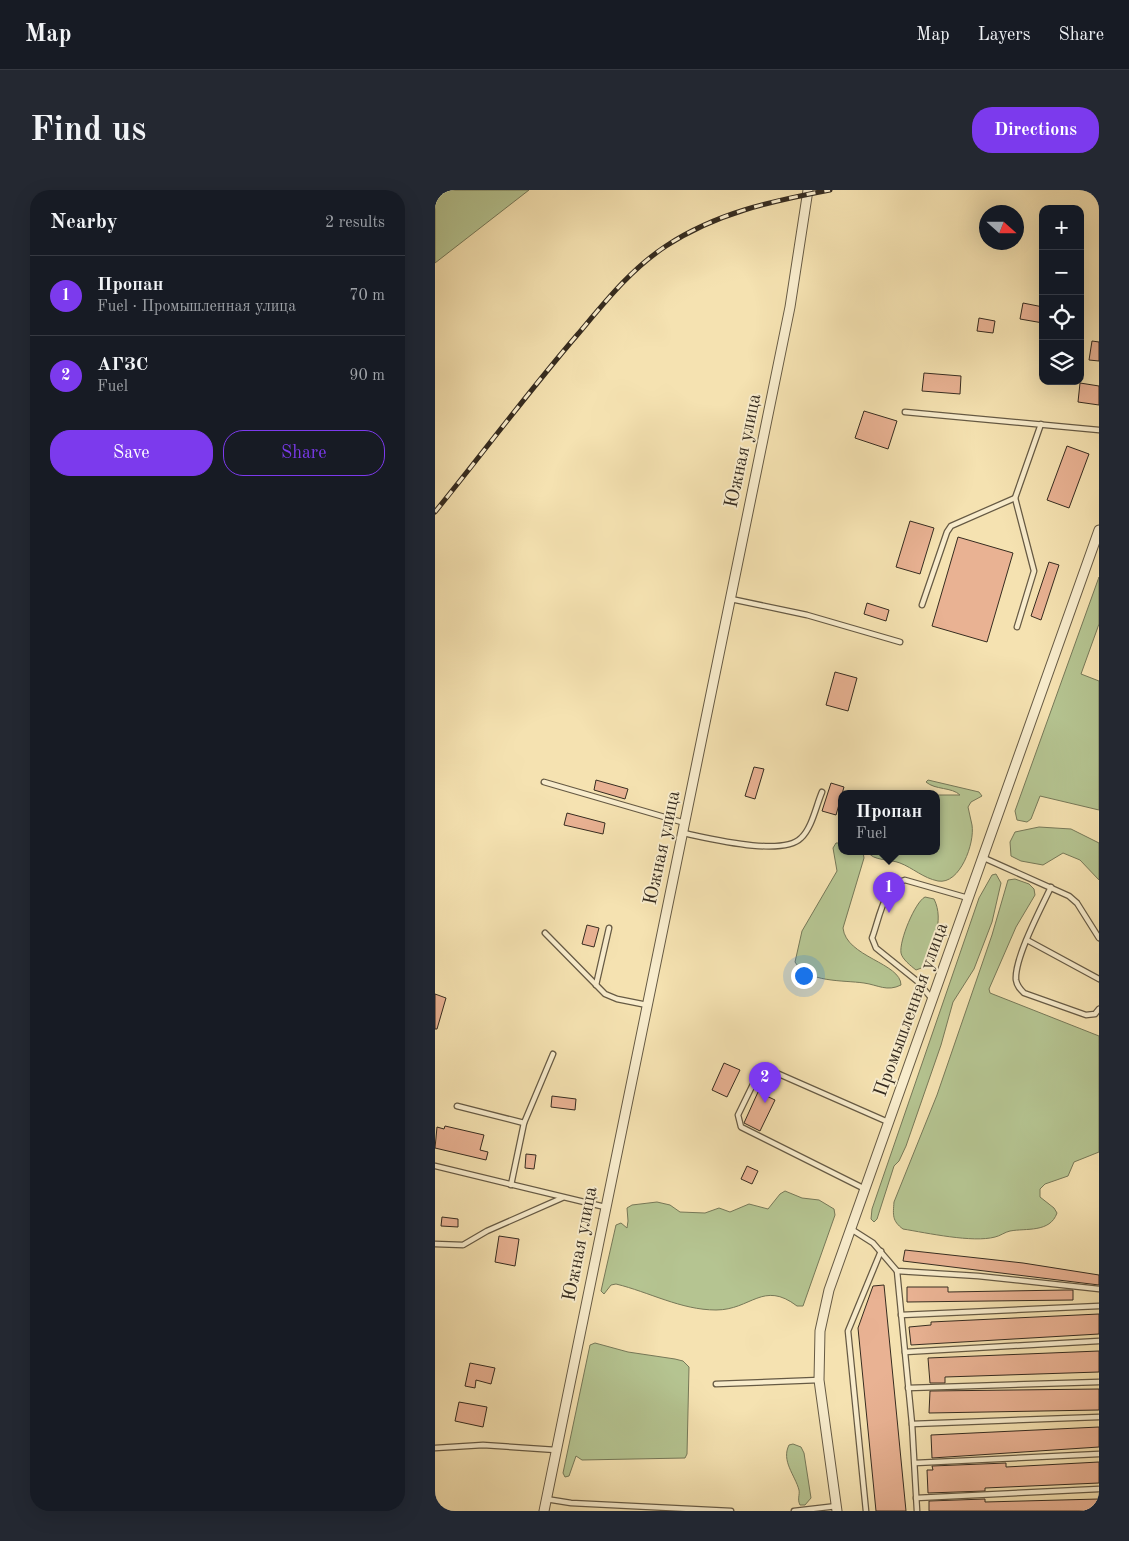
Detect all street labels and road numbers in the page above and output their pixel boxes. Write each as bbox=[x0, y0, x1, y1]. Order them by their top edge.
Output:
street label: Южная улица bbox=[723, 392, 766, 510]
street label: Южная улица bbox=[642, 789, 685, 907]
street label: Промышленная улица bbox=[872, 920, 953, 1099]
street label: Южная улица bbox=[561, 1185, 602, 1303]

